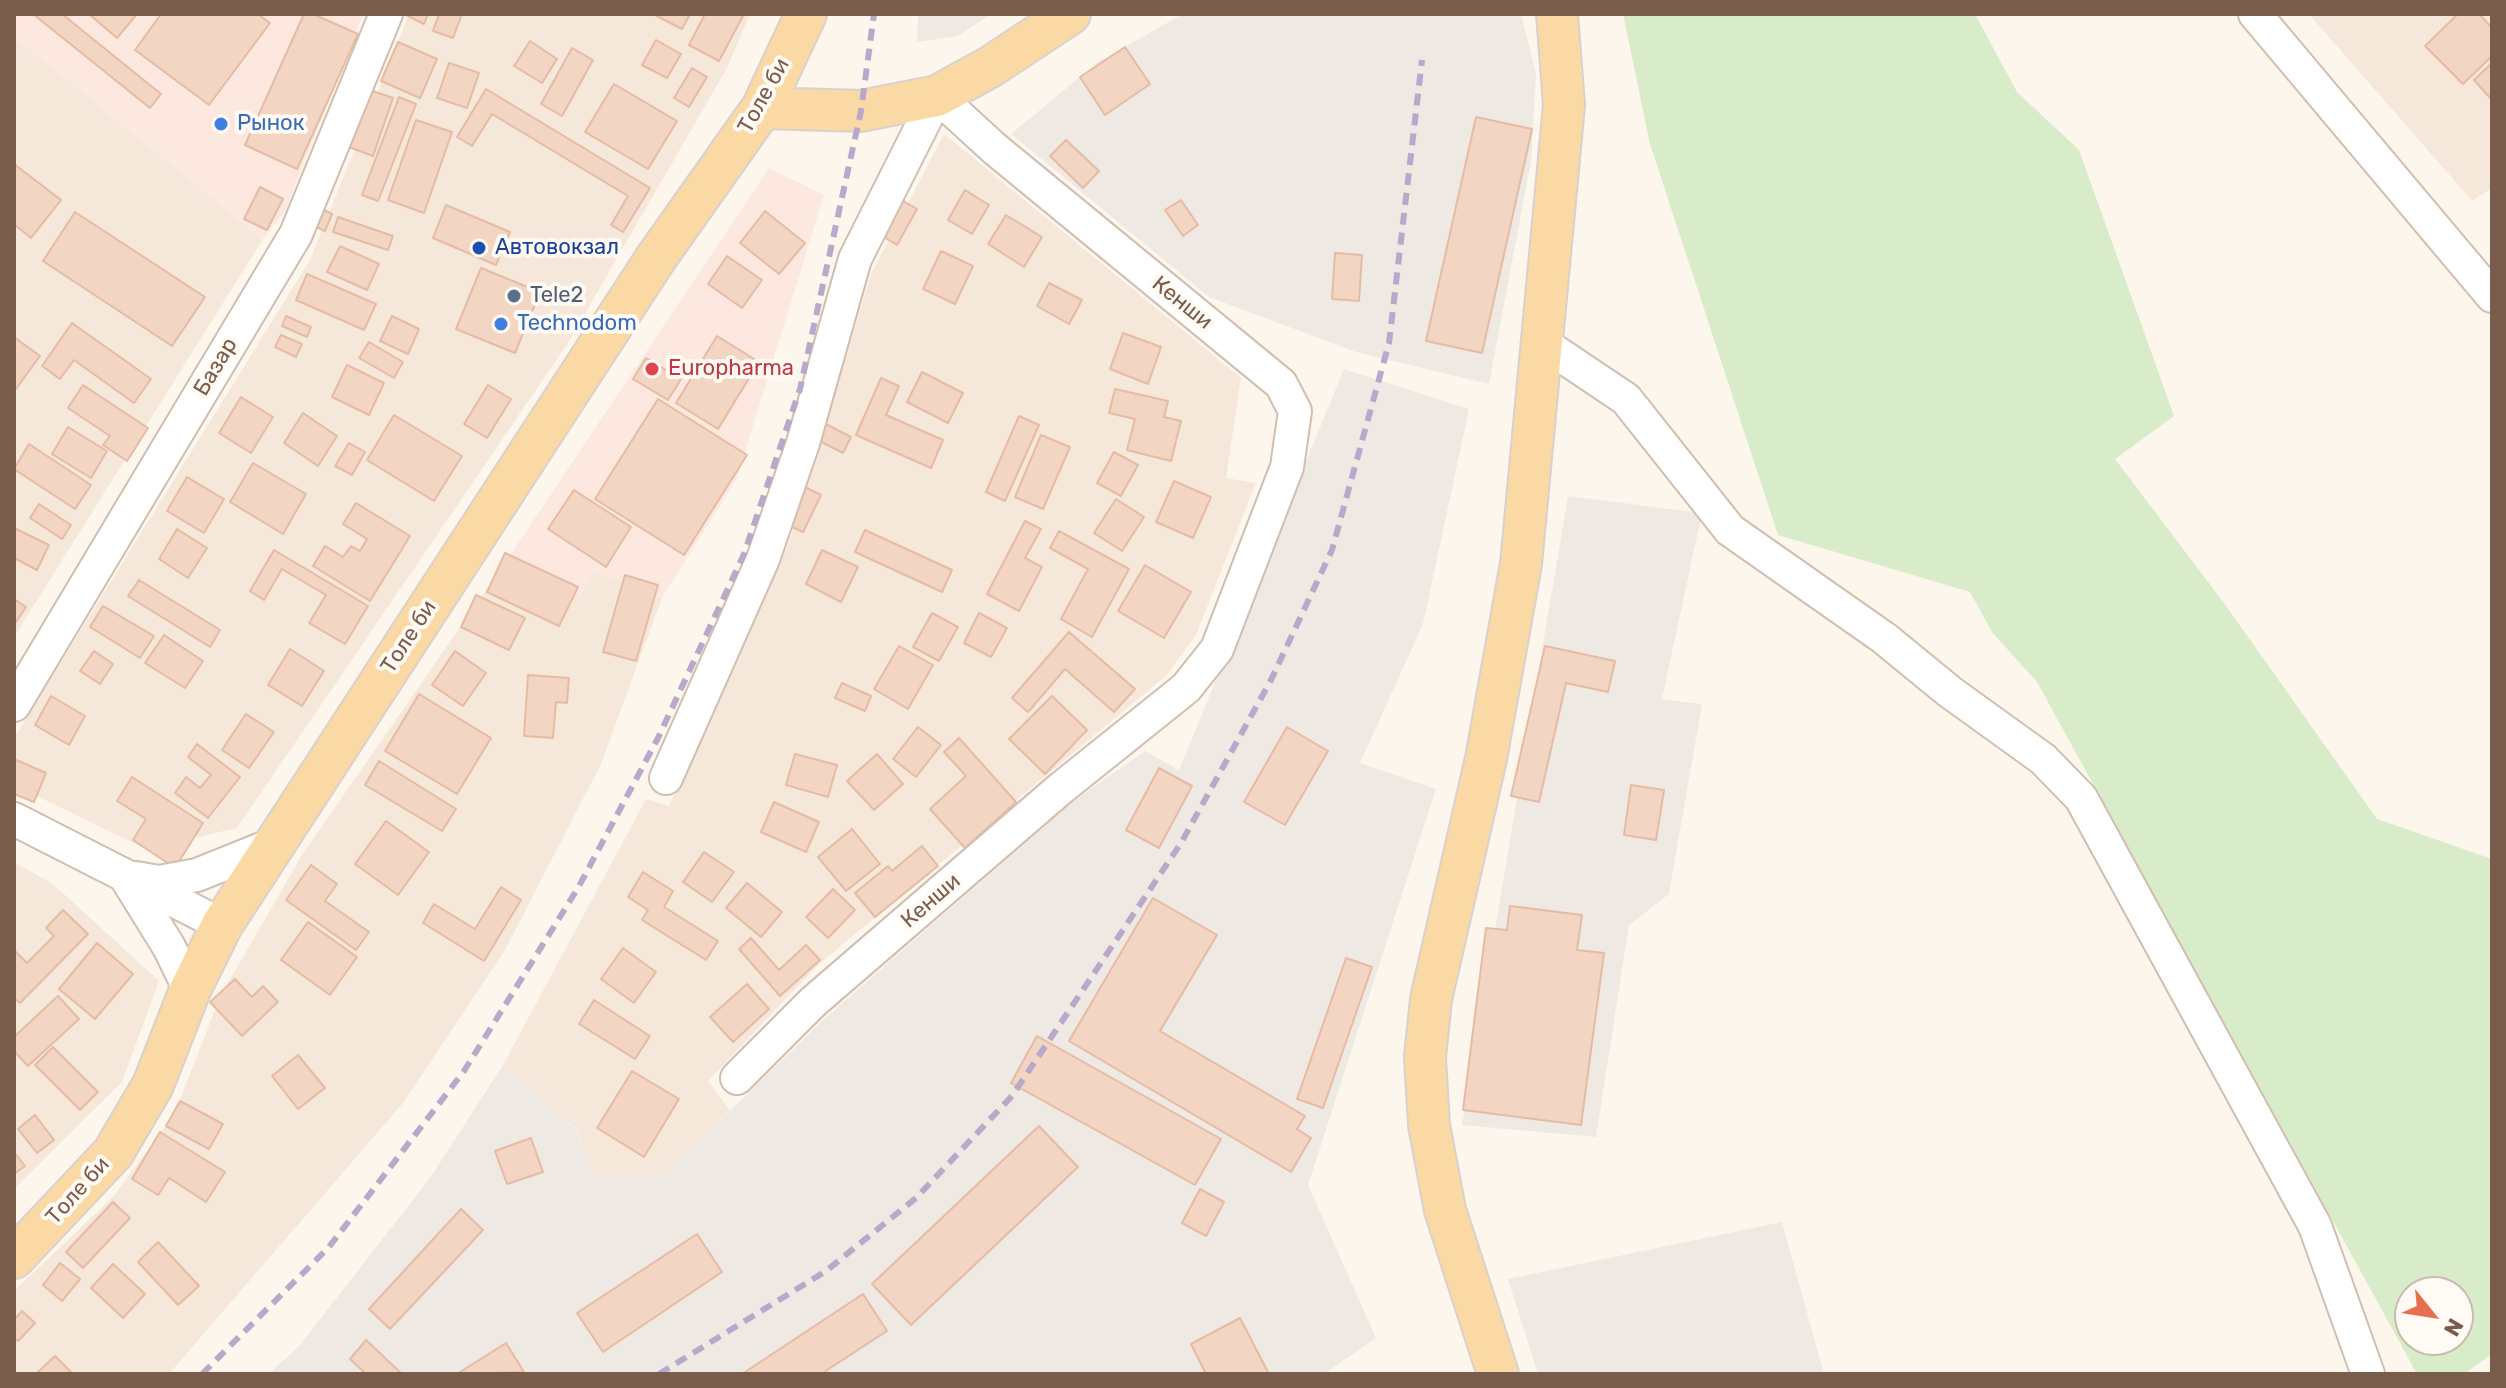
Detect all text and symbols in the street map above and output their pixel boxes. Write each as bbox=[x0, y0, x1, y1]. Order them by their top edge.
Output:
street label: Толе би bbox=[733, 54, 795, 138]
place label: Рынок bbox=[237, 111, 305, 137]
marker: Рынок bbox=[212, 115, 230, 133]
place label: Автовокзал bbox=[495, 235, 619, 261]
marker: Автовокзал bbox=[470, 239, 488, 257]
street label: Кенши bbox=[1147, 271, 1217, 335]
place label: Tele2 bbox=[530, 283, 584, 309]
marker: Tele2 bbox=[505, 287, 523, 305]
place label: Technodom bbox=[517, 311, 637, 337]
marker: Technodom bbox=[492, 315, 510, 333]
street label: Базар bbox=[189, 333, 243, 401]
place label: Europharma bbox=[668, 356, 794, 382]
marker: Europharma bbox=[643, 360, 661, 378]
street label: Толе би bbox=[376, 596, 442, 678]
street label: Кенши bbox=[896, 868, 966, 934]
street label: Толе би bbox=[41, 1152, 115, 1230]
north arrow bbox=[2394, 1276, 2474, 1356]
text: N bbox=[2438, 1314, 2469, 1341]

